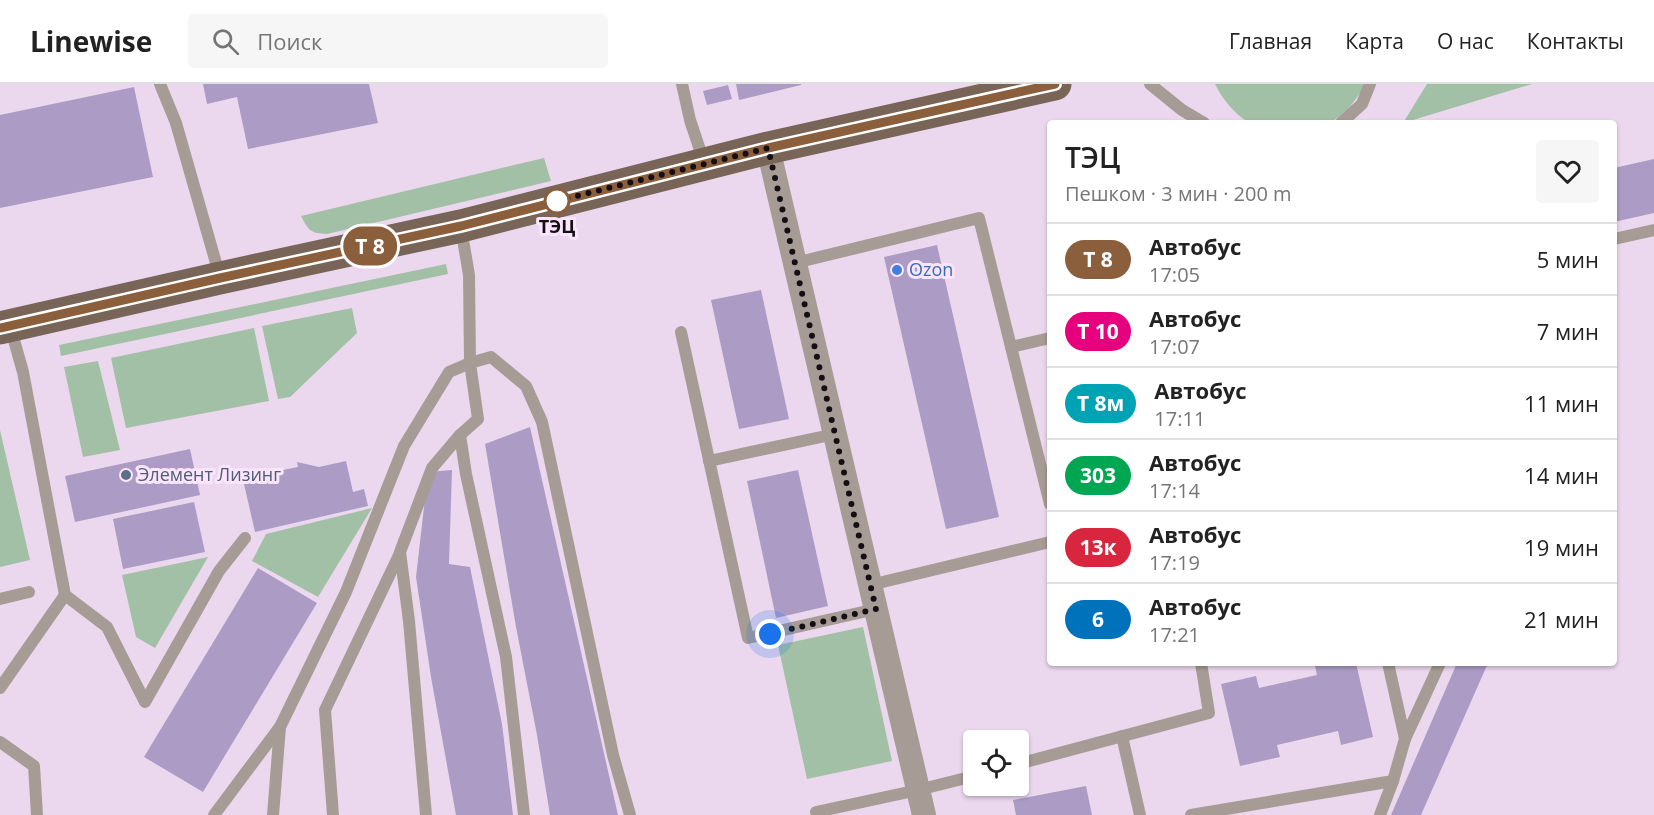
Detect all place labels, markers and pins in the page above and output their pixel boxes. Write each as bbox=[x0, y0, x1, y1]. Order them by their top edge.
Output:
marker: ТЭЦ bbox=[544, 188, 570, 214]
place label: ТЭЦ bbox=[539, 214, 575, 238]
place label: Ozon bbox=[909, 257, 953, 281]
marker: Ozon bbox=[890, 263, 904, 277]
place label: Элемент Лизинг bbox=[138, 462, 281, 486]
marker: Элемент Лизинг bbox=[119, 468, 133, 482]

